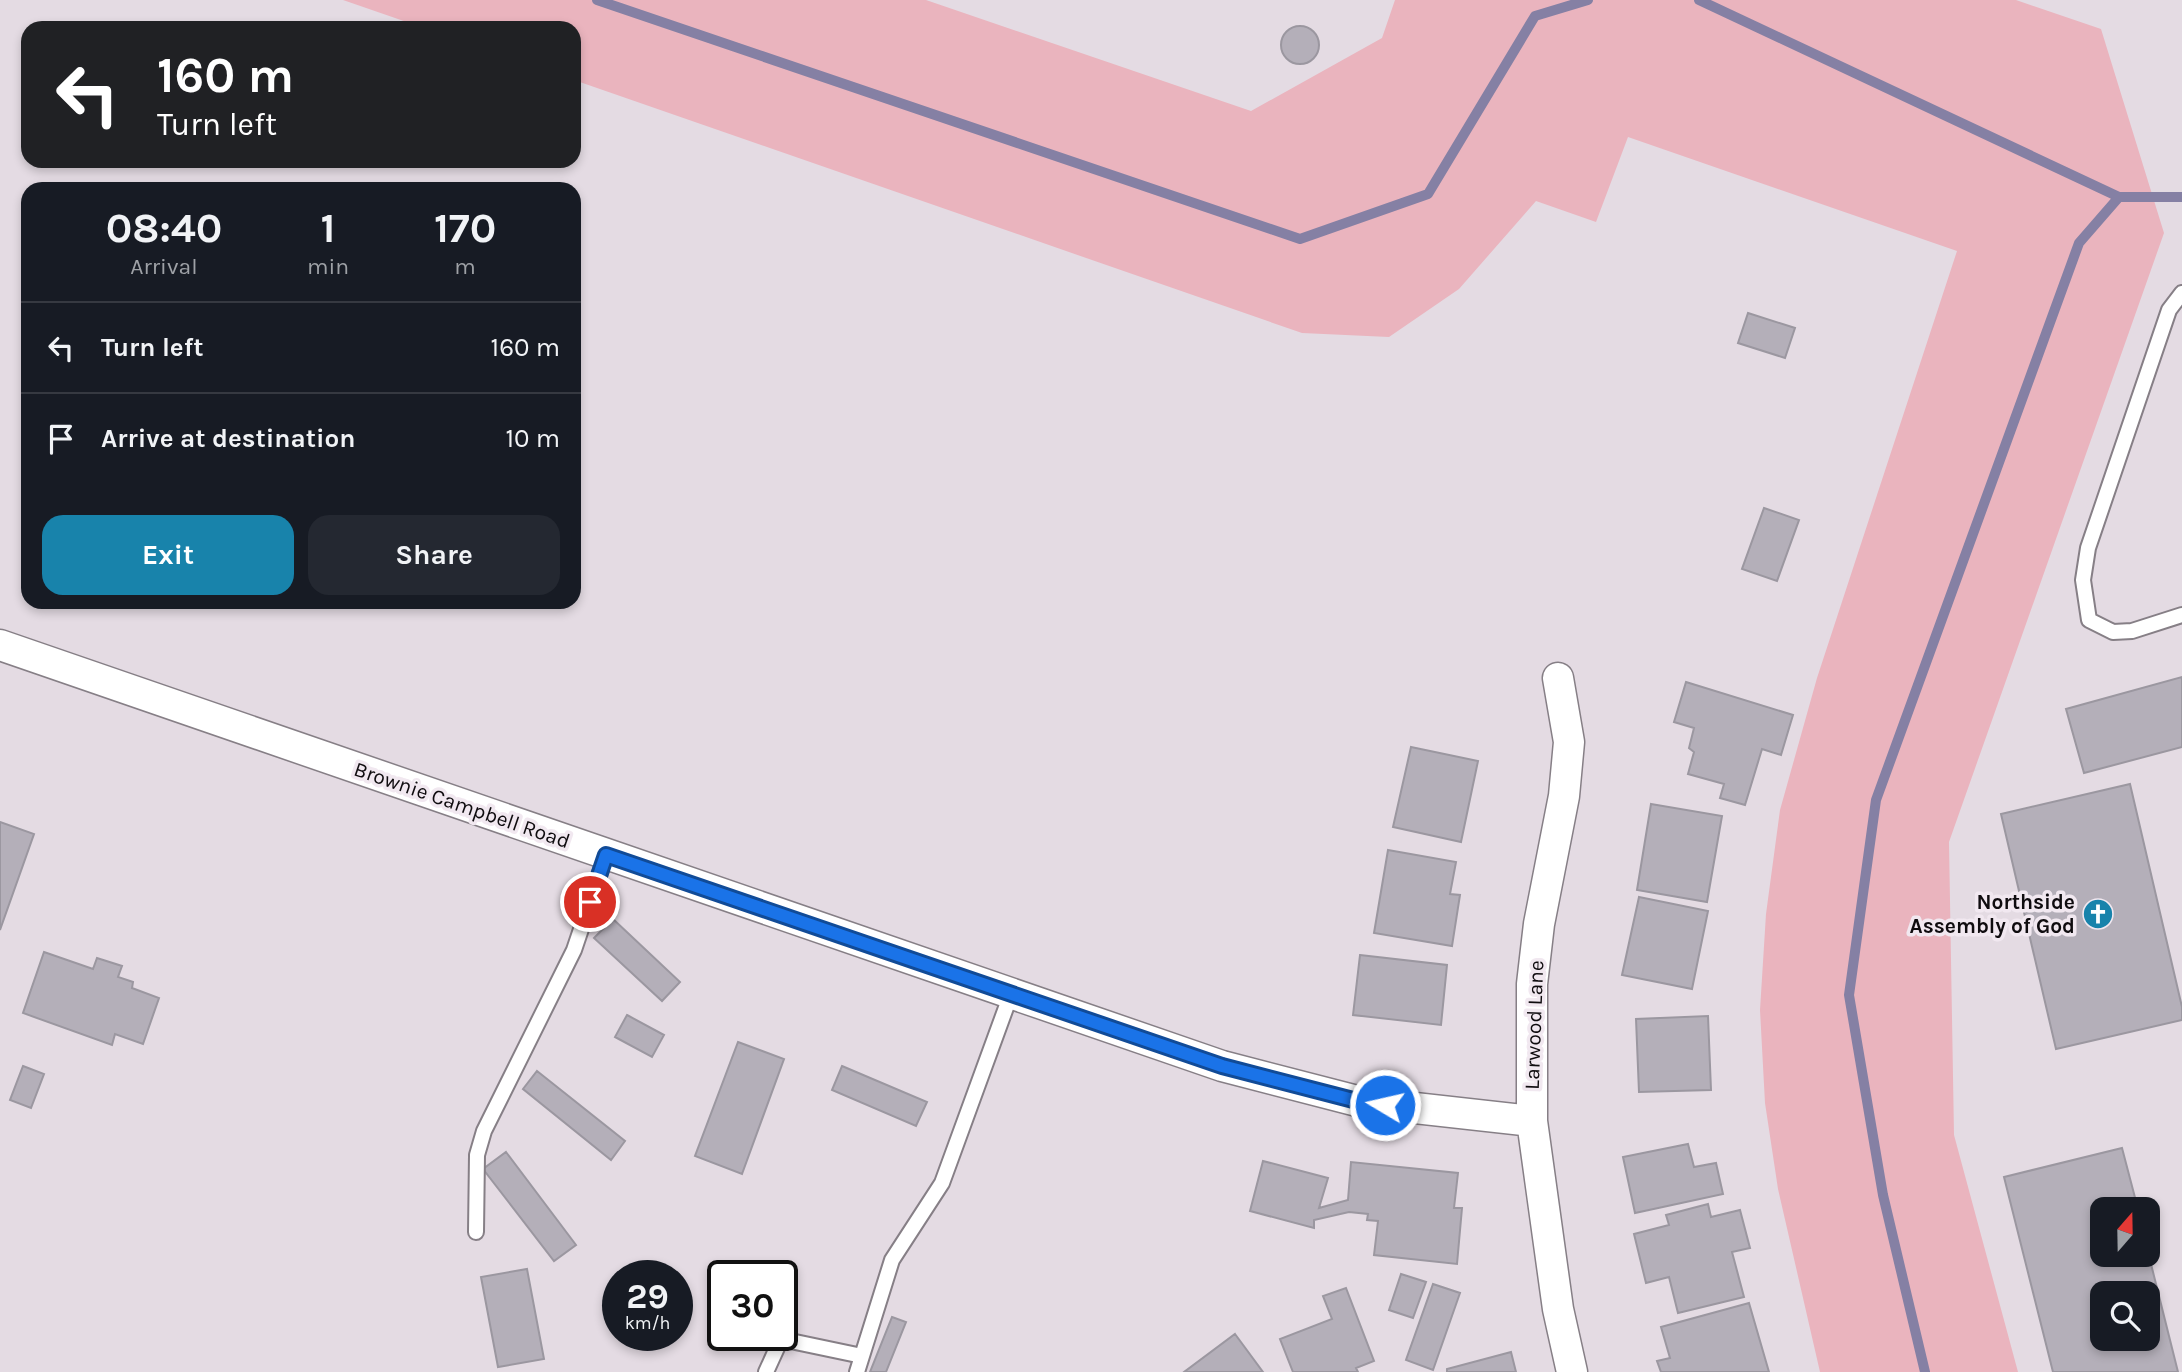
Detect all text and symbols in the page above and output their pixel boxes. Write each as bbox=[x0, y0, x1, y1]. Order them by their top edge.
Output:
text: 160 m bbox=[157, 47, 294, 104]
icon: left bbox=[42, 49, 133, 140]
text: Turn left bbox=[157, 106, 277, 143]
text: 08:40 bbox=[106, 203, 222, 253]
text: 1 bbox=[321, 203, 336, 253]
text: 170 bbox=[434, 203, 496, 253]
text: Arrival bbox=[130, 253, 198, 280]
text: min bbox=[307, 253, 349, 280]
text: m bbox=[454, 253, 476, 280]
icon: left bbox=[42, 329, 80, 367]
text: Turn left bbox=[101, 332, 203, 363]
text: 160 m bbox=[491, 332, 560, 363]
icon: arrive bbox=[42, 420, 80, 458]
text: Arrive at destination bbox=[101, 423, 355, 454]
text: 10 m bbox=[505, 423, 560, 454]
button: Exit bbox=[42, 515, 294, 595]
button: Share bbox=[308, 515, 560, 595]
street label: Brownie Campbell Road bbox=[351, 757, 573, 853]
pin bbox=[560, 872, 620, 932]
icon: arrive bbox=[571, 883, 609, 921]
place label: Northside Assembly of God bbox=[1910, 890, 2075, 938]
church icon: Northside Assembly of God bbox=[2081, 897, 2115, 931]
street label: Larwood Lane bbox=[1520, 960, 1548, 1090]
position arrow bbox=[1348, 1068, 1422, 1142]
north arrow bbox=[2090, 1197, 2160, 1267]
map controls bbox=[2090, 1197, 2160, 1351]
speed limit sign: 30 bbox=[707, 1260, 798, 1351]
text: 29 bbox=[626, 1276, 669, 1317]
button: search bbox=[2090, 1281, 2160, 1351]
text: km/h bbox=[625, 1312, 670, 1334]

